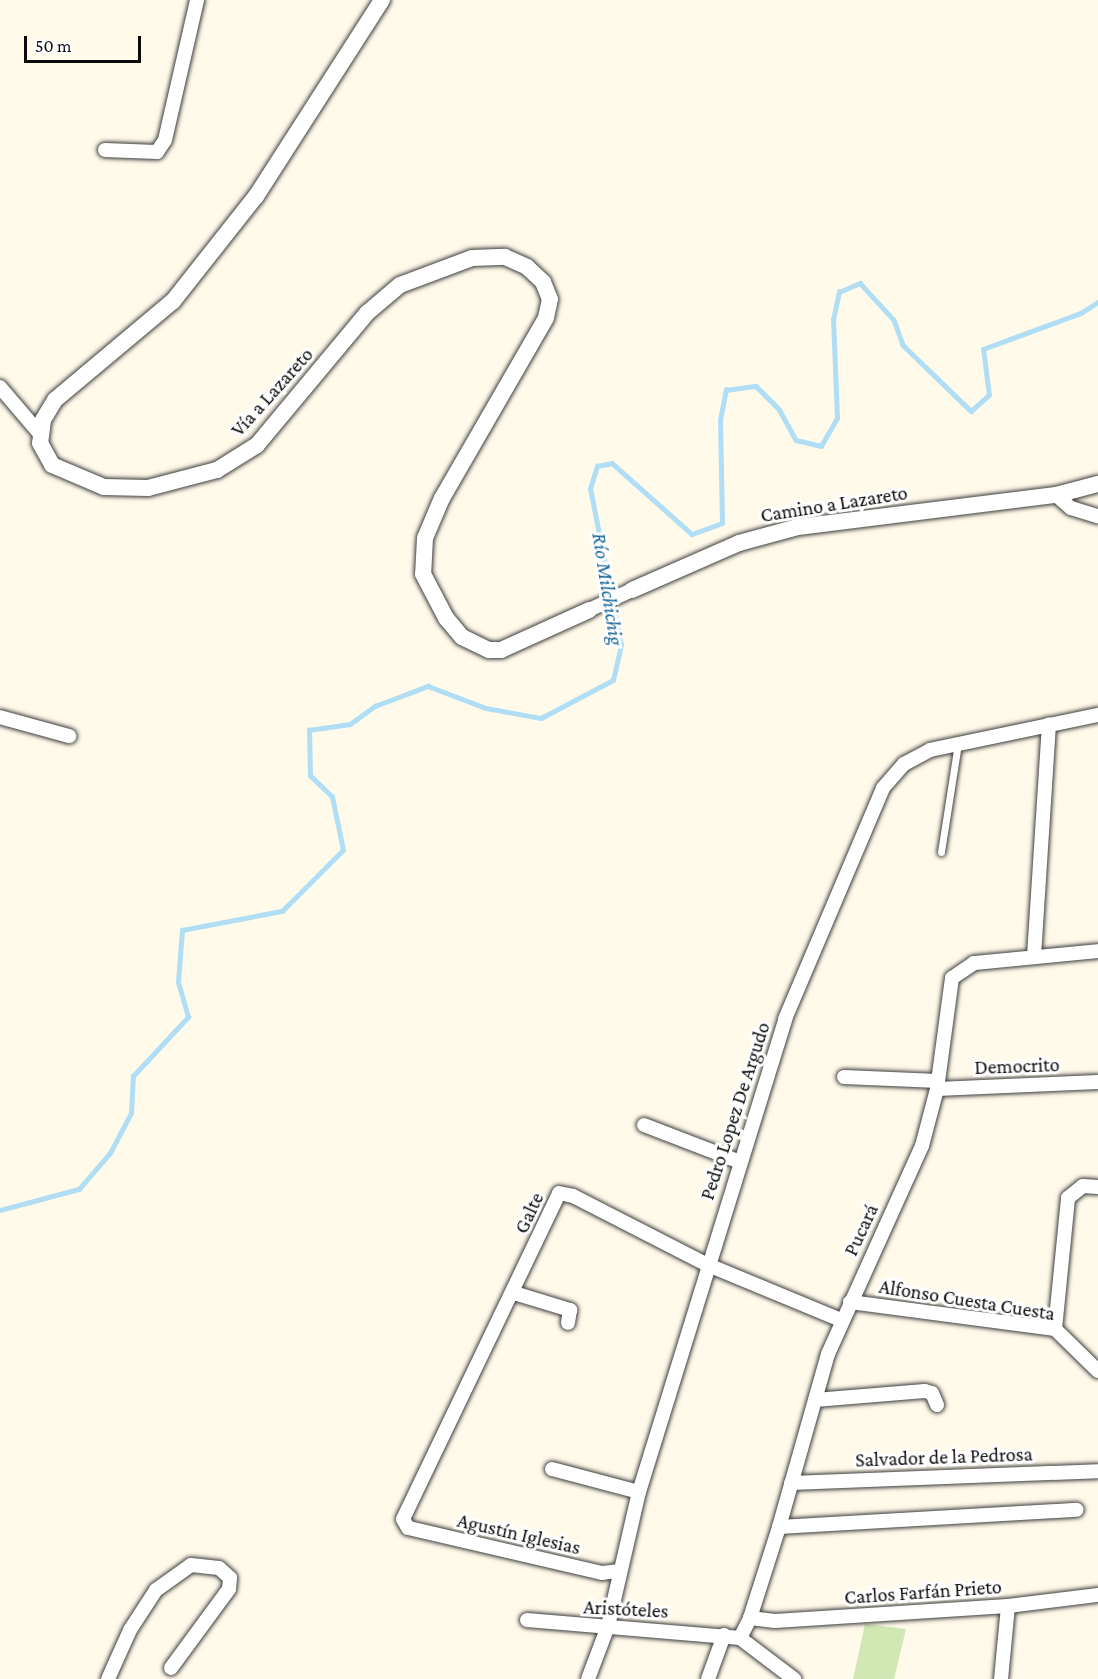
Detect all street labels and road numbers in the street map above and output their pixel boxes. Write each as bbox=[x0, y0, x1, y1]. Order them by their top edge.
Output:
street label: Vía a Lazareto bbox=[226, 343, 318, 441]
street label: Camino a Lazareto bbox=[759, 481, 909, 527]
street label: Pedro Lopez De Argudo bbox=[695, 1019, 775, 1203]
street label: Democrito bbox=[974, 1053, 1060, 1079]
street label: Galte bbox=[509, 1189, 549, 1237]
street label: Pucará bbox=[839, 1200, 883, 1260]
street label: Alfonso Cuesta Cuesta bbox=[877, 1274, 1057, 1326]
street label: Salvador de la Pedrosa bbox=[855, 1442, 1033, 1472]
street label: Agustín Iglesias bbox=[455, 1508, 583, 1560]
street label: Carlos Farfán Prieto bbox=[843, 1575, 1003, 1609]
street label: Aristóteles bbox=[583, 1595, 669, 1623]

